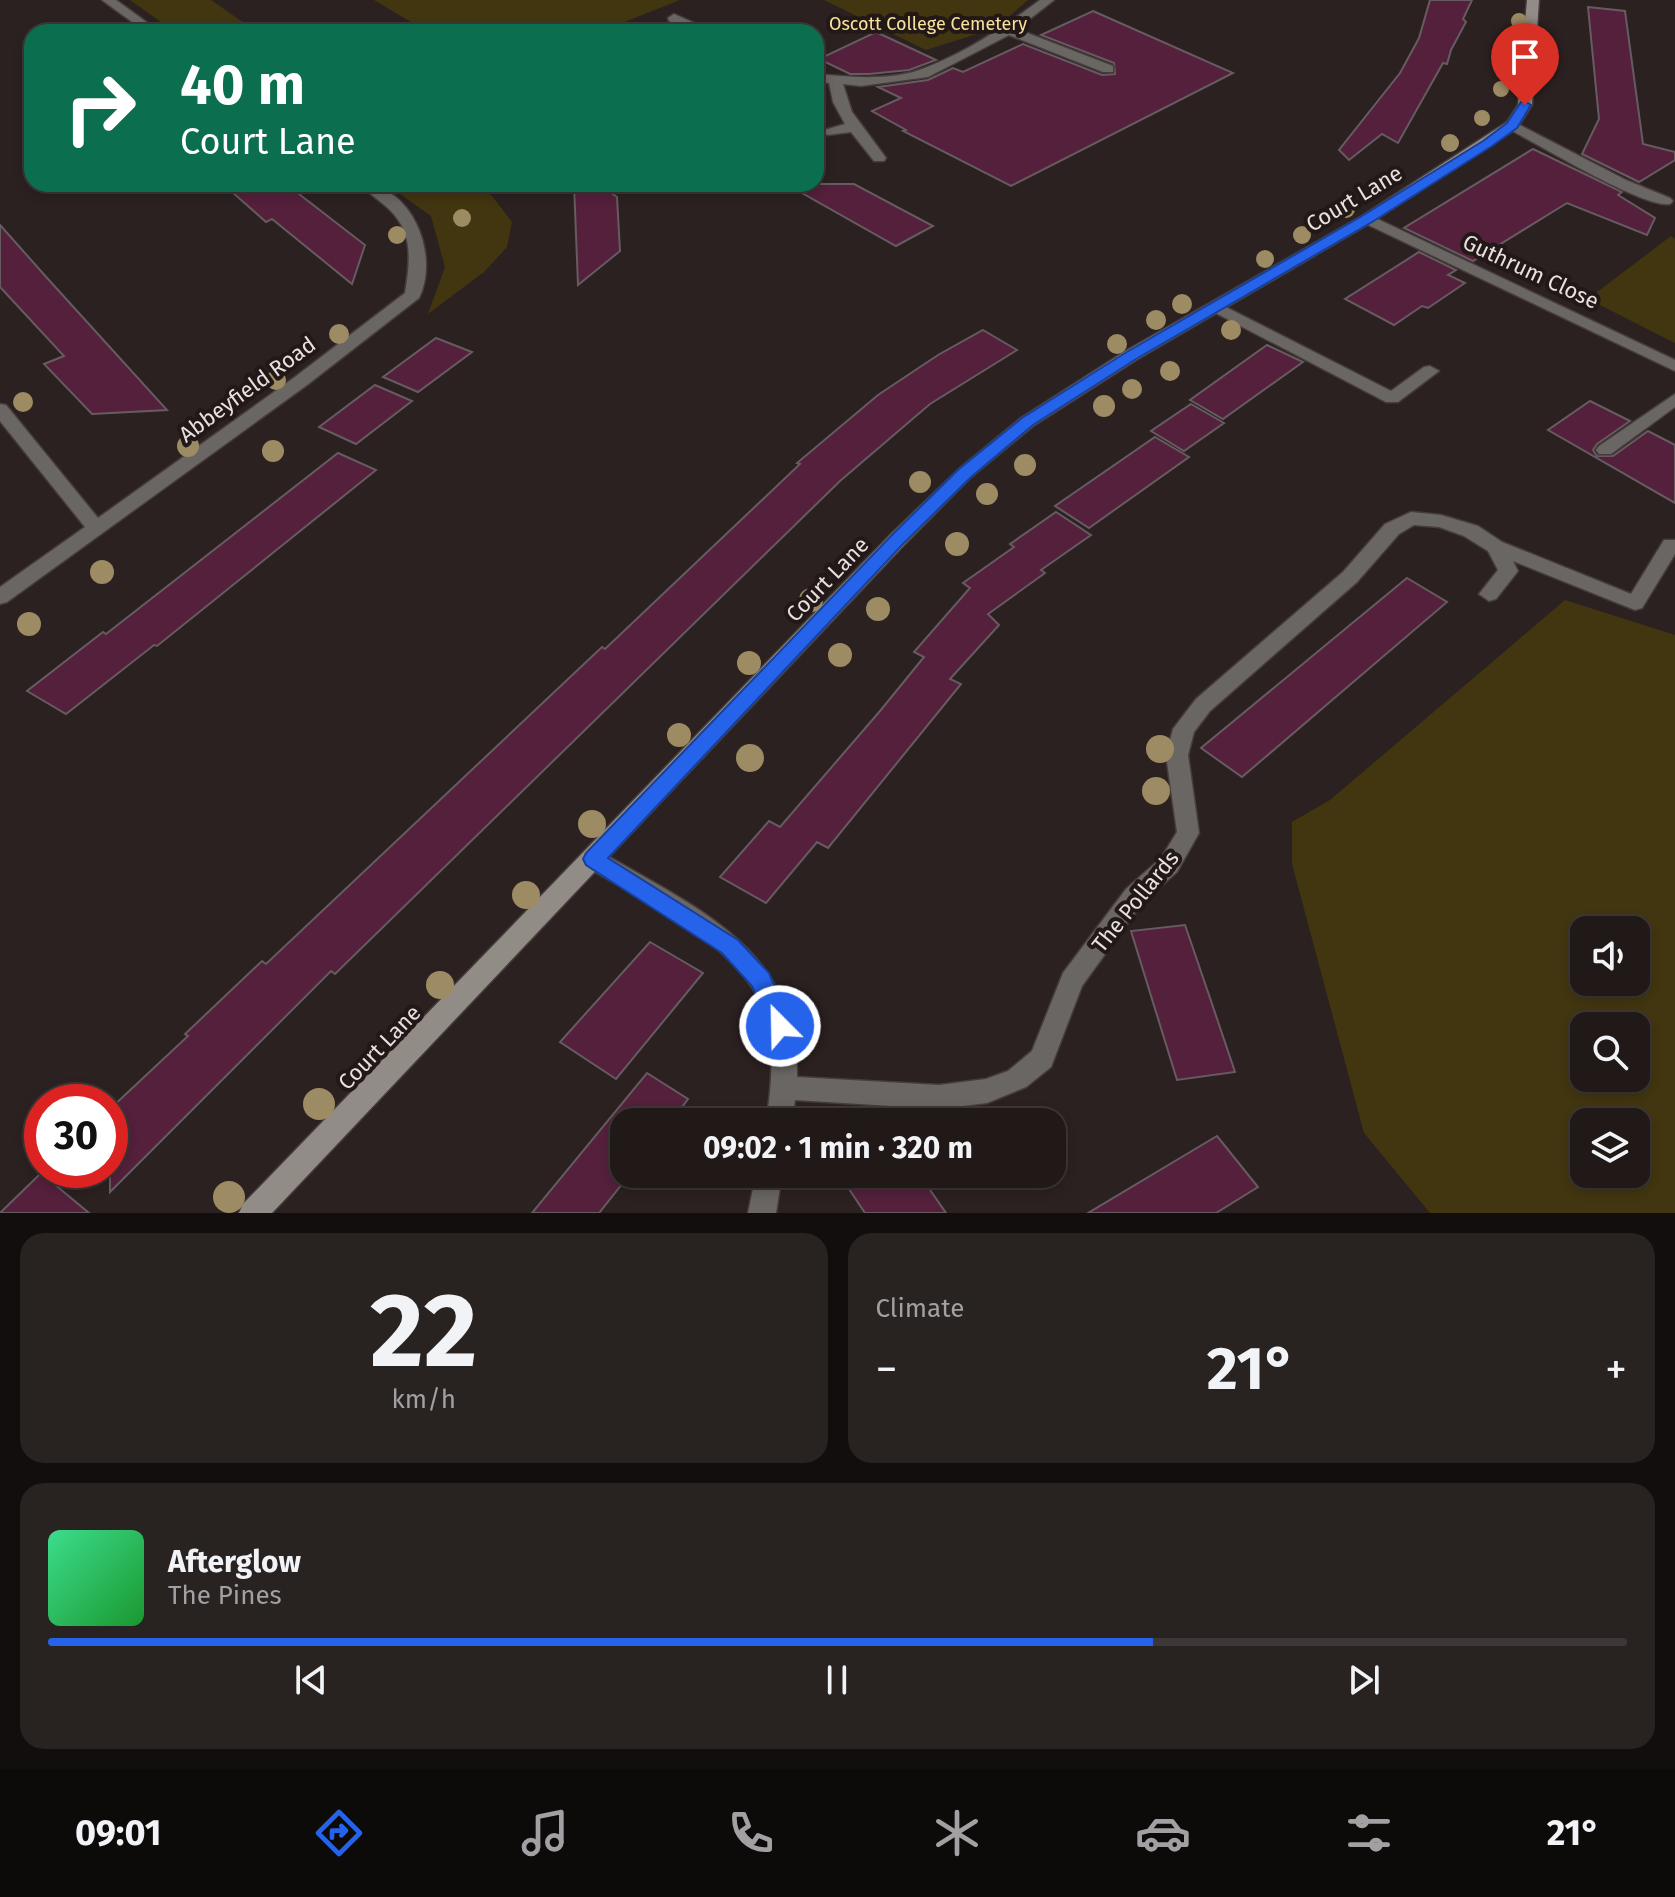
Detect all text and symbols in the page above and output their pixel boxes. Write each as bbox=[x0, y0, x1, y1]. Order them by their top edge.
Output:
park label: Oscott College Cemetery bbox=[829, 13, 1027, 35]
pin bbox=[1491, 23, 1559, 105]
icon: arrive bbox=[1503, 35, 1547, 79]
text: 40 m bbox=[180, 52, 305, 119]
icon: right bbox=[48, 56, 152, 160]
text: Court Lane bbox=[180, 120, 356, 164]
street label: Court Lane bbox=[1301, 159, 1407, 238]
street label: Guthrum Close bbox=[1458, 228, 1603, 315]
street label: Abbeyfield Road bbox=[174, 331, 321, 448]
street label: Court Lane bbox=[780, 531, 874, 627]
street label: The Pollards bbox=[1086, 845, 1185, 958]
map controls bbox=[1570, 916, 1650, 1188]
button: sound bbox=[1570, 916, 1650, 996]
position arrow bbox=[738, 984, 822, 1068]
street label: Court Lane bbox=[332, 999, 426, 1095]
button: search bbox=[1570, 1012, 1650, 1092]
speed limit sign: 30 bbox=[24, 1084, 128, 1188]
button: layers bbox=[1570, 1108, 1650, 1188]
text: 09:02 · 1 min · 320 m bbox=[703, 1130, 973, 1166]
text: 22 bbox=[370, 1269, 478, 1394]
text: Climate bbox=[876, 1293, 964, 1324]
text: 21° bbox=[1207, 1333, 1296, 1405]
text: − bbox=[876, 1343, 898, 1396]
text: + bbox=[1605, 1343, 1627, 1396]
text: km/h bbox=[392, 1384, 456, 1415]
text: Afterglow bbox=[168, 1544, 301, 1580]
text: The Pines bbox=[168, 1580, 282, 1611]
icon: previous bbox=[289, 1658, 333, 1702]
icon: pause bbox=[815, 1658, 859, 1702]
icon: next bbox=[1342, 1658, 1386, 1702]
icon: directions bbox=[311, 1805, 367, 1861]
icon: music bbox=[517, 1805, 573, 1861]
icon: phone bbox=[723, 1805, 779, 1861]
icon: climate bbox=[929, 1805, 985, 1861]
icon: car bbox=[1135, 1805, 1191, 1861]
icon: filters bbox=[1341, 1805, 1397, 1861]
text: 09:01 bbox=[75, 1811, 161, 1855]
text: 21° bbox=[1547, 1811, 1600, 1855]

